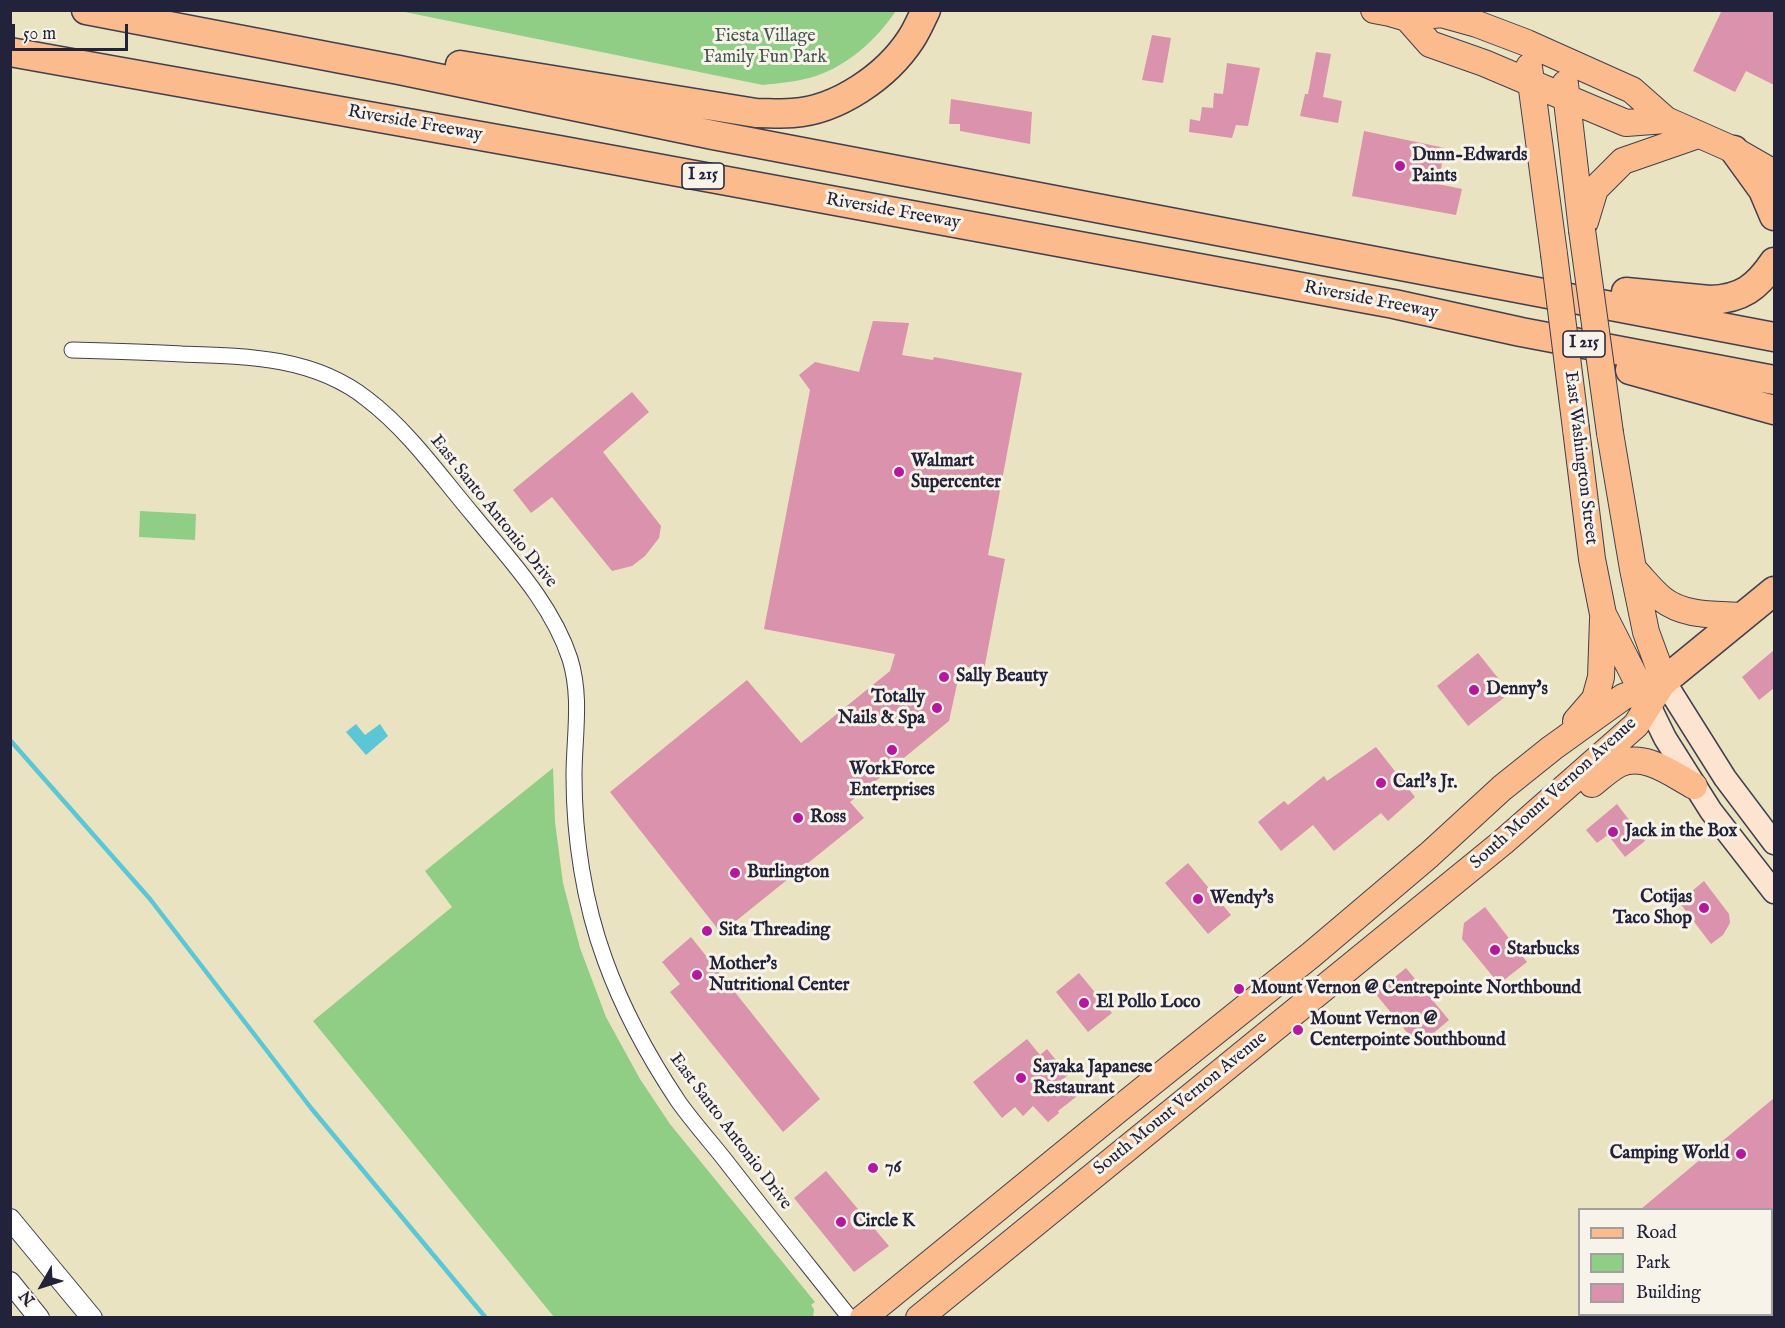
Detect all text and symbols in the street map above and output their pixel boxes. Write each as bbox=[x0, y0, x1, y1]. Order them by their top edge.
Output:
scale bar bbox=[15, 12, 130, 50]
text: 50 m bbox=[23, 23, 56, 46]
park label: Fiesta Village Family Fun Park bbox=[703, 26, 827, 68]
street label: Riverside Freeway bbox=[346, 102, 484, 146]
place label: Dunn-Edwards Paints bbox=[1412, 145, 1527, 188]
marker: Dunn-Edwards Paints bbox=[1393, 159, 1407, 173]
road number: I 215 bbox=[682, 163, 724, 189]
street label: Riverside Freeway bbox=[824, 190, 962, 234]
street label: Riverside Freeway bbox=[1302, 277, 1440, 325]
road number: I 215 bbox=[1563, 331, 1605, 357]
street label: East Washington Street bbox=[1559, 370, 1601, 546]
street label: East Santo Antonio Drive bbox=[425, 431, 561, 593]
place label: Walmart Supercenter bbox=[911, 451, 1001, 494]
marker: Walmart Supercenter bbox=[892, 465, 906, 479]
place label: Sally Beauty bbox=[956, 666, 1048, 688]
marker: Sally Beauty bbox=[937, 670, 951, 684]
place label: Denny's bbox=[1486, 679, 1548, 701]
marker: Denny's bbox=[1467, 683, 1481, 697]
place label: Totally Nails & Spa bbox=[838, 687, 925, 730]
marker: Totally Nails & Spa bbox=[930, 701, 944, 715]
street label: South Mount Vernon Avenue bbox=[1466, 713, 1642, 875]
marker: WorkForce Enterprises bbox=[885, 743, 899, 757]
place label: WorkForce Enterprises bbox=[849, 759, 935, 802]
place label: Carl's Jr. bbox=[1393, 772, 1457, 794]
marker: Carl's Jr. bbox=[1374, 776, 1388, 790]
place label: Ross bbox=[810, 807, 846, 829]
marker: Ross bbox=[791, 811, 805, 825]
place label: Jack in the Box bbox=[1625, 821, 1737, 843]
marker: Jack in the Box bbox=[1606, 825, 1620, 839]
place label: Burlington bbox=[747, 862, 829, 884]
marker: Burlington bbox=[728, 866, 742, 880]
place label: Cotijas Taco Shop bbox=[1613, 887, 1692, 930]
place label: Wendy's bbox=[1210, 888, 1274, 910]
marker: Wendy's bbox=[1191, 892, 1205, 906]
marker: Cotijas Taco Shop bbox=[1697, 901, 1711, 915]
place label: Sita Threading bbox=[719, 920, 830, 942]
marker: Sita Threading bbox=[700, 924, 714, 938]
place label: Starbucks bbox=[1507, 939, 1579, 961]
marker: Starbucks bbox=[1488, 943, 1502, 957]
place label: Mother's Nutritional Center bbox=[709, 954, 849, 996]
marker: Mother's Nutritional Center bbox=[690, 968, 704, 982]
place label: Mount Vernon @ Centrepointe Northbound bbox=[1251, 978, 1581, 1000]
marker: Mount Vernon @ Centrepointe Northbound bbox=[1232, 982, 1246, 996]
place label: El Pollo Loco bbox=[1096, 992, 1201, 1014]
marker: El Pollo Loco bbox=[1077, 996, 1091, 1010]
place label: Mount Vernon @ Centerpointe Southbound bbox=[1310, 1009, 1506, 1052]
marker: Mount Vernon @ Centerpointe Southbound bbox=[1291, 1023, 1305, 1037]
street label: South Mount Vernon Avenue bbox=[1090, 1027, 1272, 1181]
street label: East Santo Antonio Drive bbox=[664, 1050, 796, 1214]
place label: Sayaka Japanese Restaurant bbox=[1033, 1057, 1152, 1100]
marker: Sayaka Japanese Restaurant bbox=[1014, 1071, 1028, 1085]
place label: Camping World bbox=[1610, 1143, 1729, 1165]
marker: Camping World bbox=[1734, 1147, 1748, 1161]
place label: 76 bbox=[885, 1157, 901, 1179]
marker: 76 bbox=[866, 1161, 880, 1175]
legend bbox=[1578, 1208, 1773, 1316]
place label: Circle K bbox=[853, 1211, 915, 1233]
marker: Circle K bbox=[834, 1215, 848, 1229]
text: Road bbox=[1636, 1222, 1677, 1245]
text: Park bbox=[1636, 1252, 1670, 1275]
north arrow bbox=[12, 1256, 72, 1316]
text: Building bbox=[1636, 1282, 1701, 1305]
text: N bbox=[16, 1286, 40, 1309]

